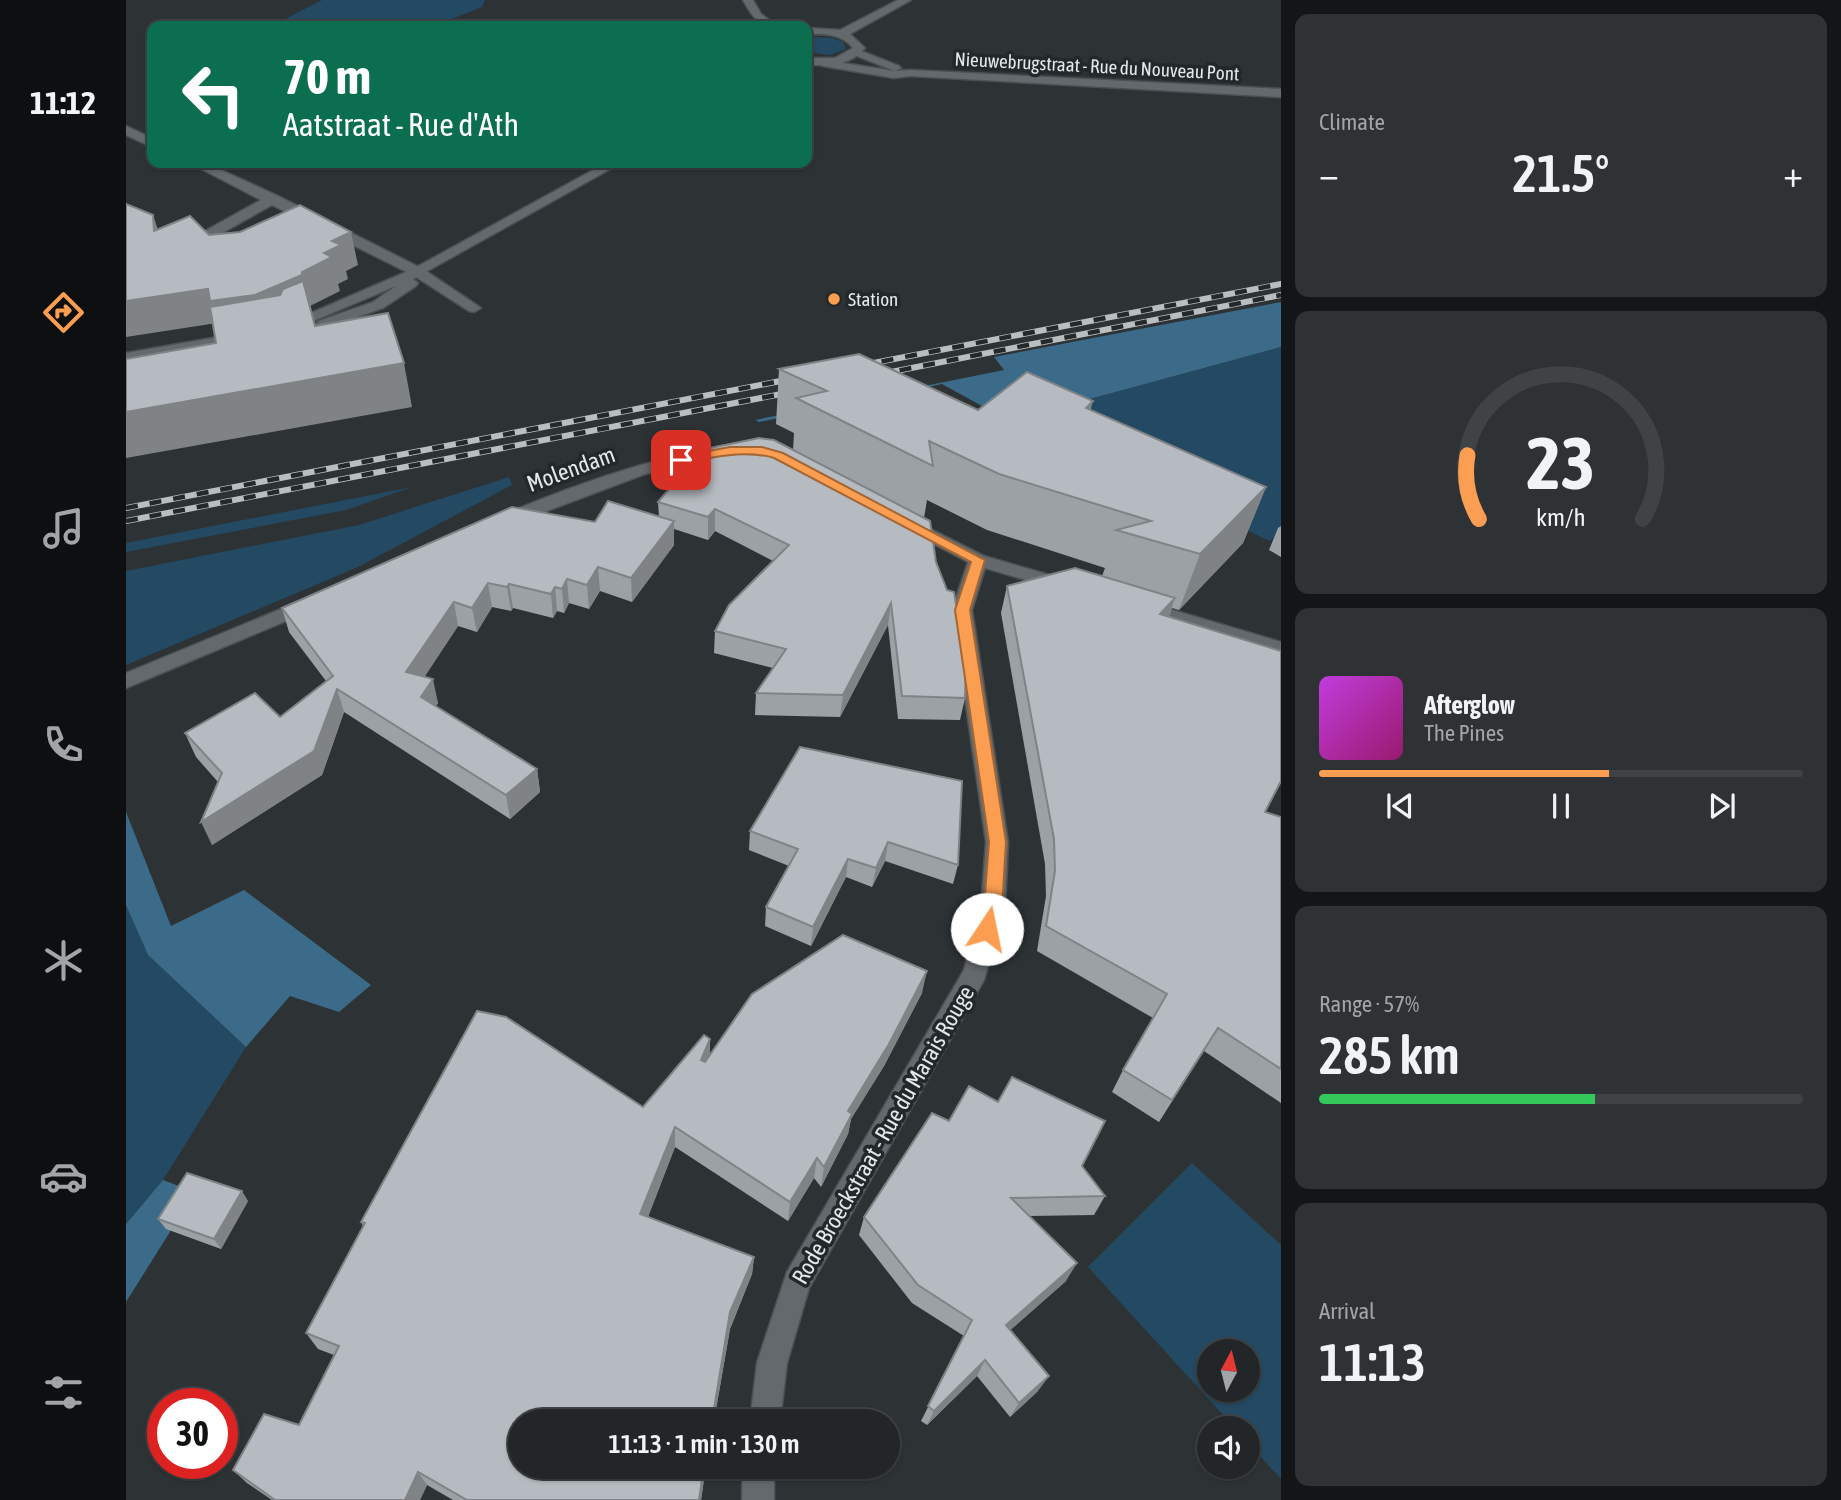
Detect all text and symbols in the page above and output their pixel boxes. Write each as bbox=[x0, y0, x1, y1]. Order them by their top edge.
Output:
text: 70 m bbox=[283, 48, 371, 104]
street label: Nieuwebrugstraat - Rue du Nouveau Pont bbox=[954, 48, 1240, 84]
icon: left bbox=[168, 49, 259, 140]
text: 11:12 bbox=[30, 84, 96, 121]
text: Aatstraat - Rue d'Ath bbox=[283, 106, 519, 143]
text: Climate bbox=[1319, 109, 1385, 135]
text: 21.5° bbox=[1513, 143, 1609, 203]
text: − bbox=[1319, 152, 1339, 195]
text: + bbox=[1783, 152, 1803, 195]
icon: directions bbox=[39, 288, 88, 337]
place label: Station bbox=[848, 288, 898, 310]
marker: Station bbox=[826, 291, 842, 307]
text: 23 bbox=[1527, 421, 1595, 504]
pin bbox=[651, 430, 711, 490]
street label: Molendam bbox=[523, 441, 619, 497]
icon: arrive bbox=[662, 441, 700, 479]
text: km/h bbox=[1536, 503, 1586, 531]
icon: music bbox=[39, 504, 88, 553]
text: Afterglow bbox=[1424, 690, 1515, 720]
icon: phone bbox=[39, 720, 88, 769]
text: The Pines bbox=[1424, 720, 1504, 746]
icon: previous bbox=[1381, 787, 1419, 825]
icon: pause bbox=[1542, 787, 1580, 825]
icon: next bbox=[1703, 787, 1741, 825]
position arrow bbox=[950, 892, 1024, 966]
icon: climate bbox=[39, 936, 88, 985]
street label: Rode Broeckstraat - Rue du Marais Rouge bbox=[787, 981, 979, 1289]
text: Range · 57% bbox=[1319, 991, 1419, 1017]
text: 285 km bbox=[1319, 1025, 1460, 1085]
icon: car bbox=[39, 1152, 88, 1201]
text: Arrival bbox=[1319, 1298, 1375, 1324]
text: 11:13 bbox=[1319, 1332, 1426, 1392]
north arrow bbox=[1197, 1339, 1260, 1402]
map controls bbox=[1197, 1339, 1260, 1479]
icon: filters bbox=[39, 1368, 88, 1417]
speed limit sign: 30 bbox=[147, 1388, 238, 1479]
button: sound bbox=[1197, 1416, 1260, 1479]
text: 11:13 · 1 min · 130 m bbox=[609, 1429, 799, 1459]

